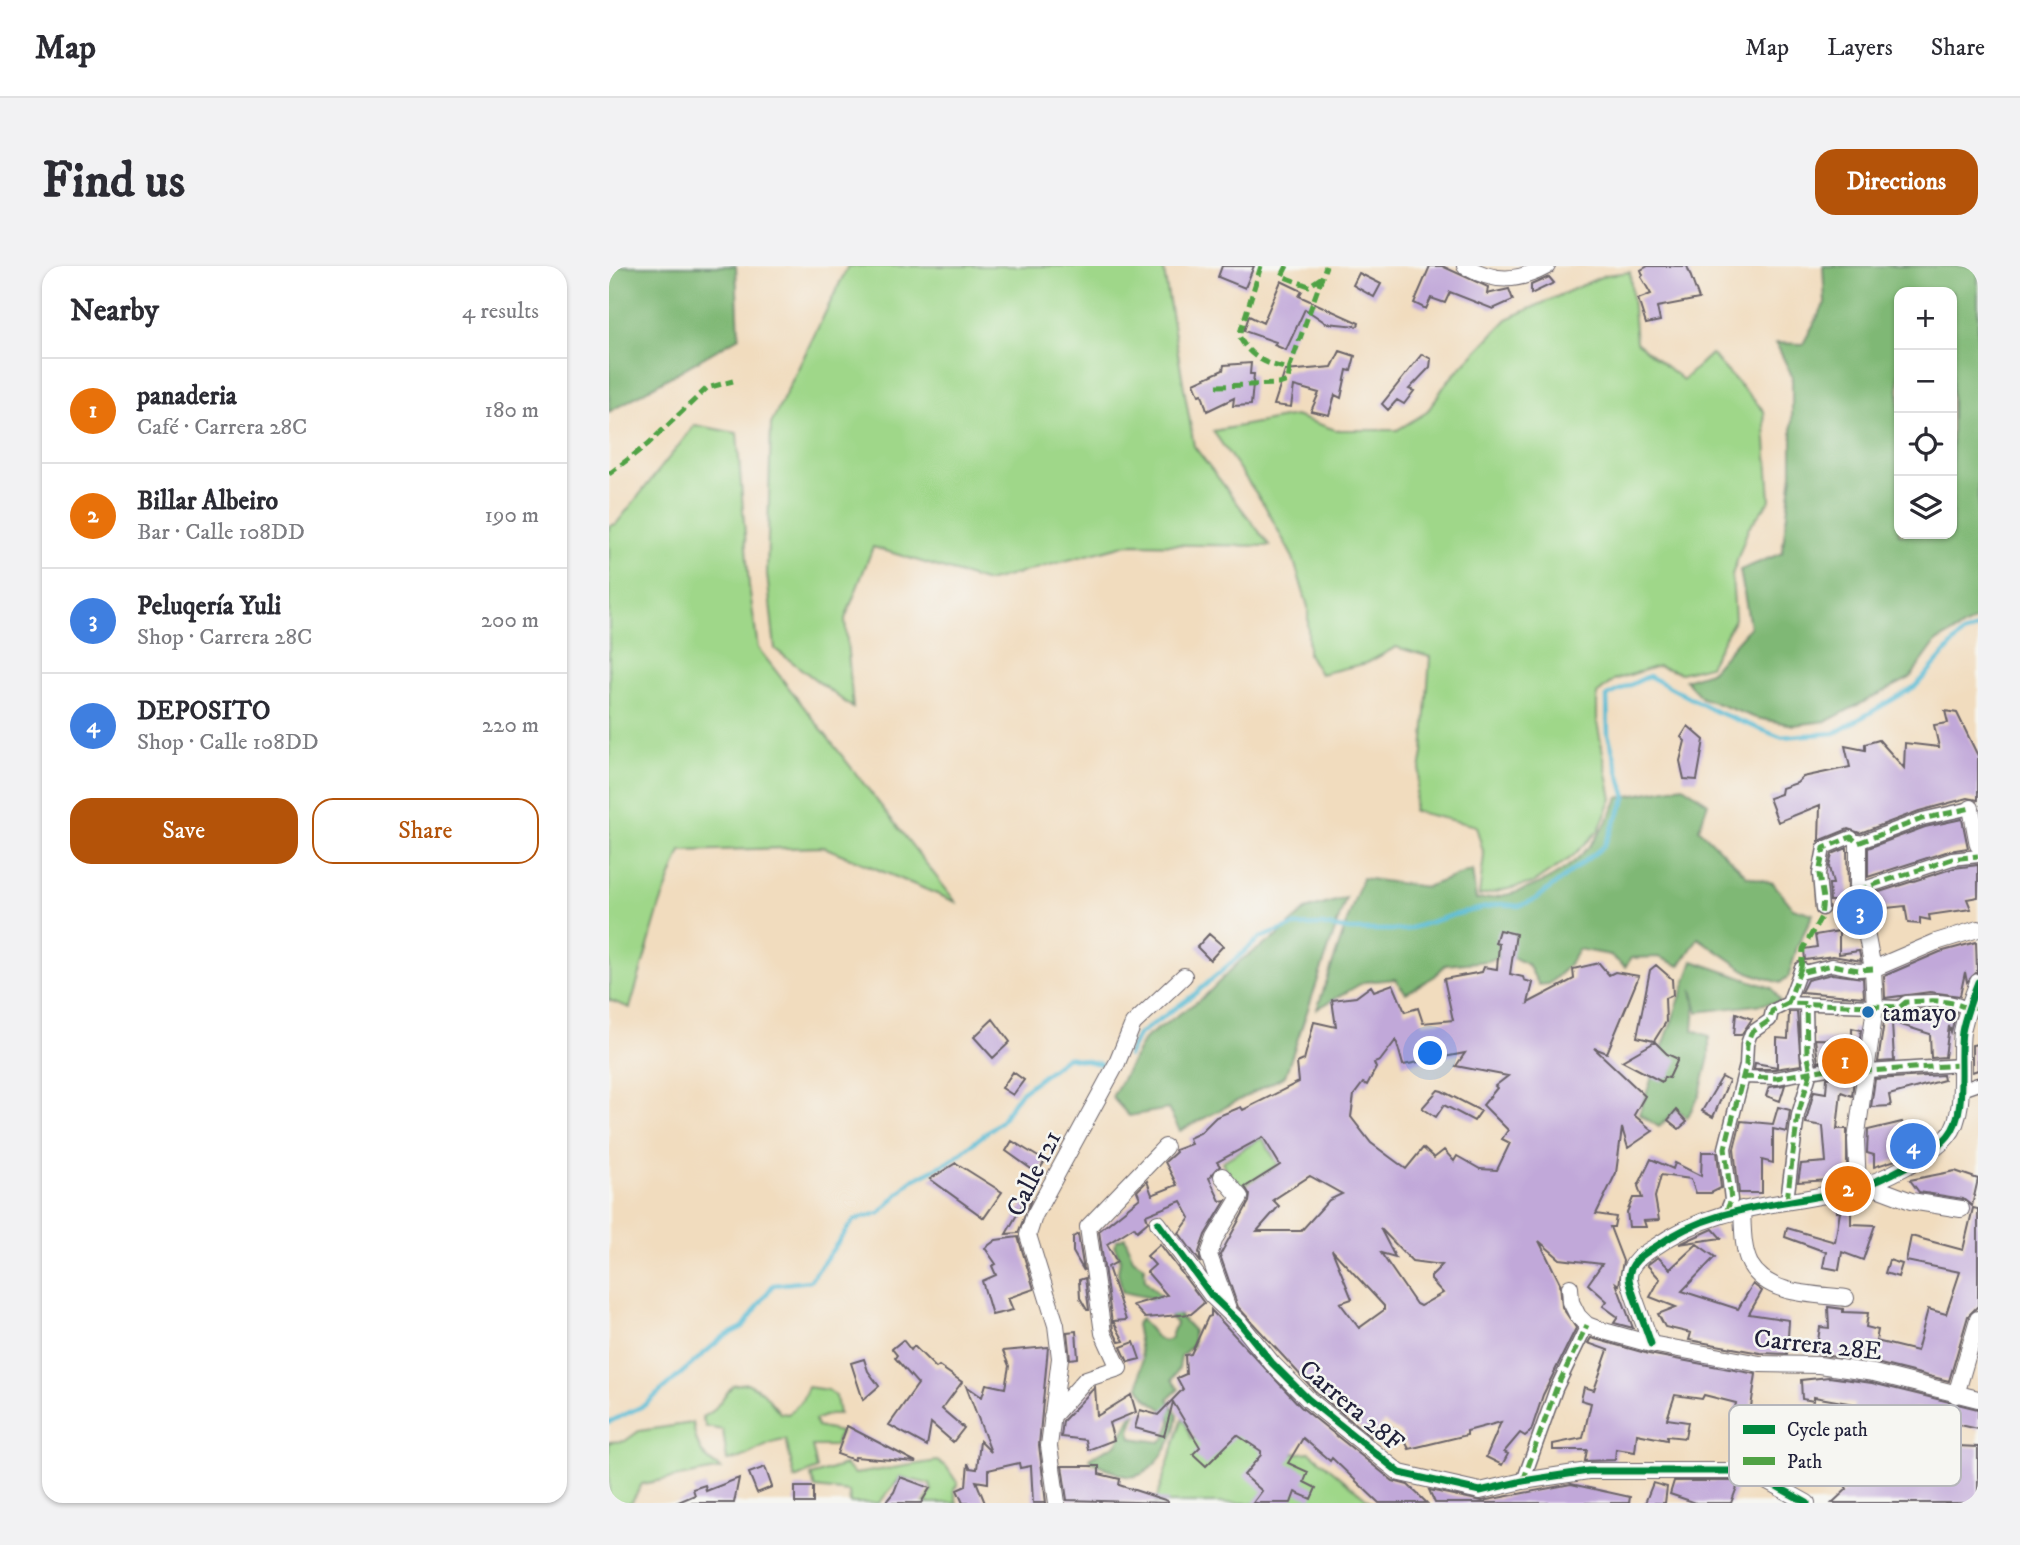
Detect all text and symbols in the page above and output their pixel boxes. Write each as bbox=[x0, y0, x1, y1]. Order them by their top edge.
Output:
text: Map bbox=[35, 28, 96, 69]
text: Map bbox=[1745, 33, 1789, 63]
text: Layers bbox=[1827, 33, 1893, 63]
text: Share bbox=[1931, 33, 1985, 63]
button: Directions bbox=[1815, 149, 1978, 215]
text: Find us bbox=[42, 151, 185, 213]
map controls bbox=[1894, 287, 1957, 539]
button: + bbox=[1894, 287, 1957, 350]
text: Nearby bbox=[70, 293, 159, 330]
text: 4 results bbox=[462, 297, 539, 326]
button: − bbox=[1894, 350, 1957, 413]
text: panaderia bbox=[137, 380, 237, 413]
text: 1 bbox=[89, 396, 97, 425]
text: 180 m bbox=[484, 396, 539, 425]
text: Café · Carrera 28C bbox=[137, 413, 307, 442]
button: locate bbox=[1894, 413, 1957, 476]
button: layers bbox=[1894, 476, 1957, 539]
text: Billar Albeiro bbox=[137, 485, 278, 518]
text: 2 bbox=[87, 501, 99, 530]
text: 190 m bbox=[485, 501, 539, 530]
text: Bar · Calle 108DD bbox=[137, 518, 305, 547]
text: Peluqería Yuli bbox=[137, 590, 281, 623]
text: 3 bbox=[89, 606, 97, 635]
text: 200 m bbox=[481, 606, 539, 635]
text: Shop · Carrera 28C bbox=[137, 623, 312, 652]
text: DEPOSITO bbox=[137, 695, 270, 728]
text: 4 bbox=[86, 711, 100, 740]
text: 220 m bbox=[482, 711, 539, 740]
text: Shop · Calle 108DD bbox=[137, 728, 319, 757]
button: Save bbox=[70, 798, 298, 864]
button: Share bbox=[312, 798, 539, 864]
pin: 3 bbox=[1837, 886, 1883, 938]
place label: tamayo bbox=[1882, 997, 1957, 1030]
marker: tamayo bbox=[1860, 1004, 1876, 1020]
pin: 1 bbox=[1822, 1035, 1868, 1087]
your location bbox=[1413, 1036, 1447, 1070]
pin: 4 bbox=[1890, 1120, 1936, 1172]
street label: Calle 121 bbox=[999, 1125, 1069, 1222]
pin: 2 bbox=[1825, 1163, 1871, 1215]
street label: Carrera 28E bbox=[1752, 1322, 1884, 1369]
street label: Carrera 28F bbox=[1292, 1353, 1410, 1459]
legend bbox=[1729, 1405, 1961, 1486]
text: Cycle path bbox=[1787, 1419, 1868, 1442]
text: Path bbox=[1787, 1451, 1822, 1474]

